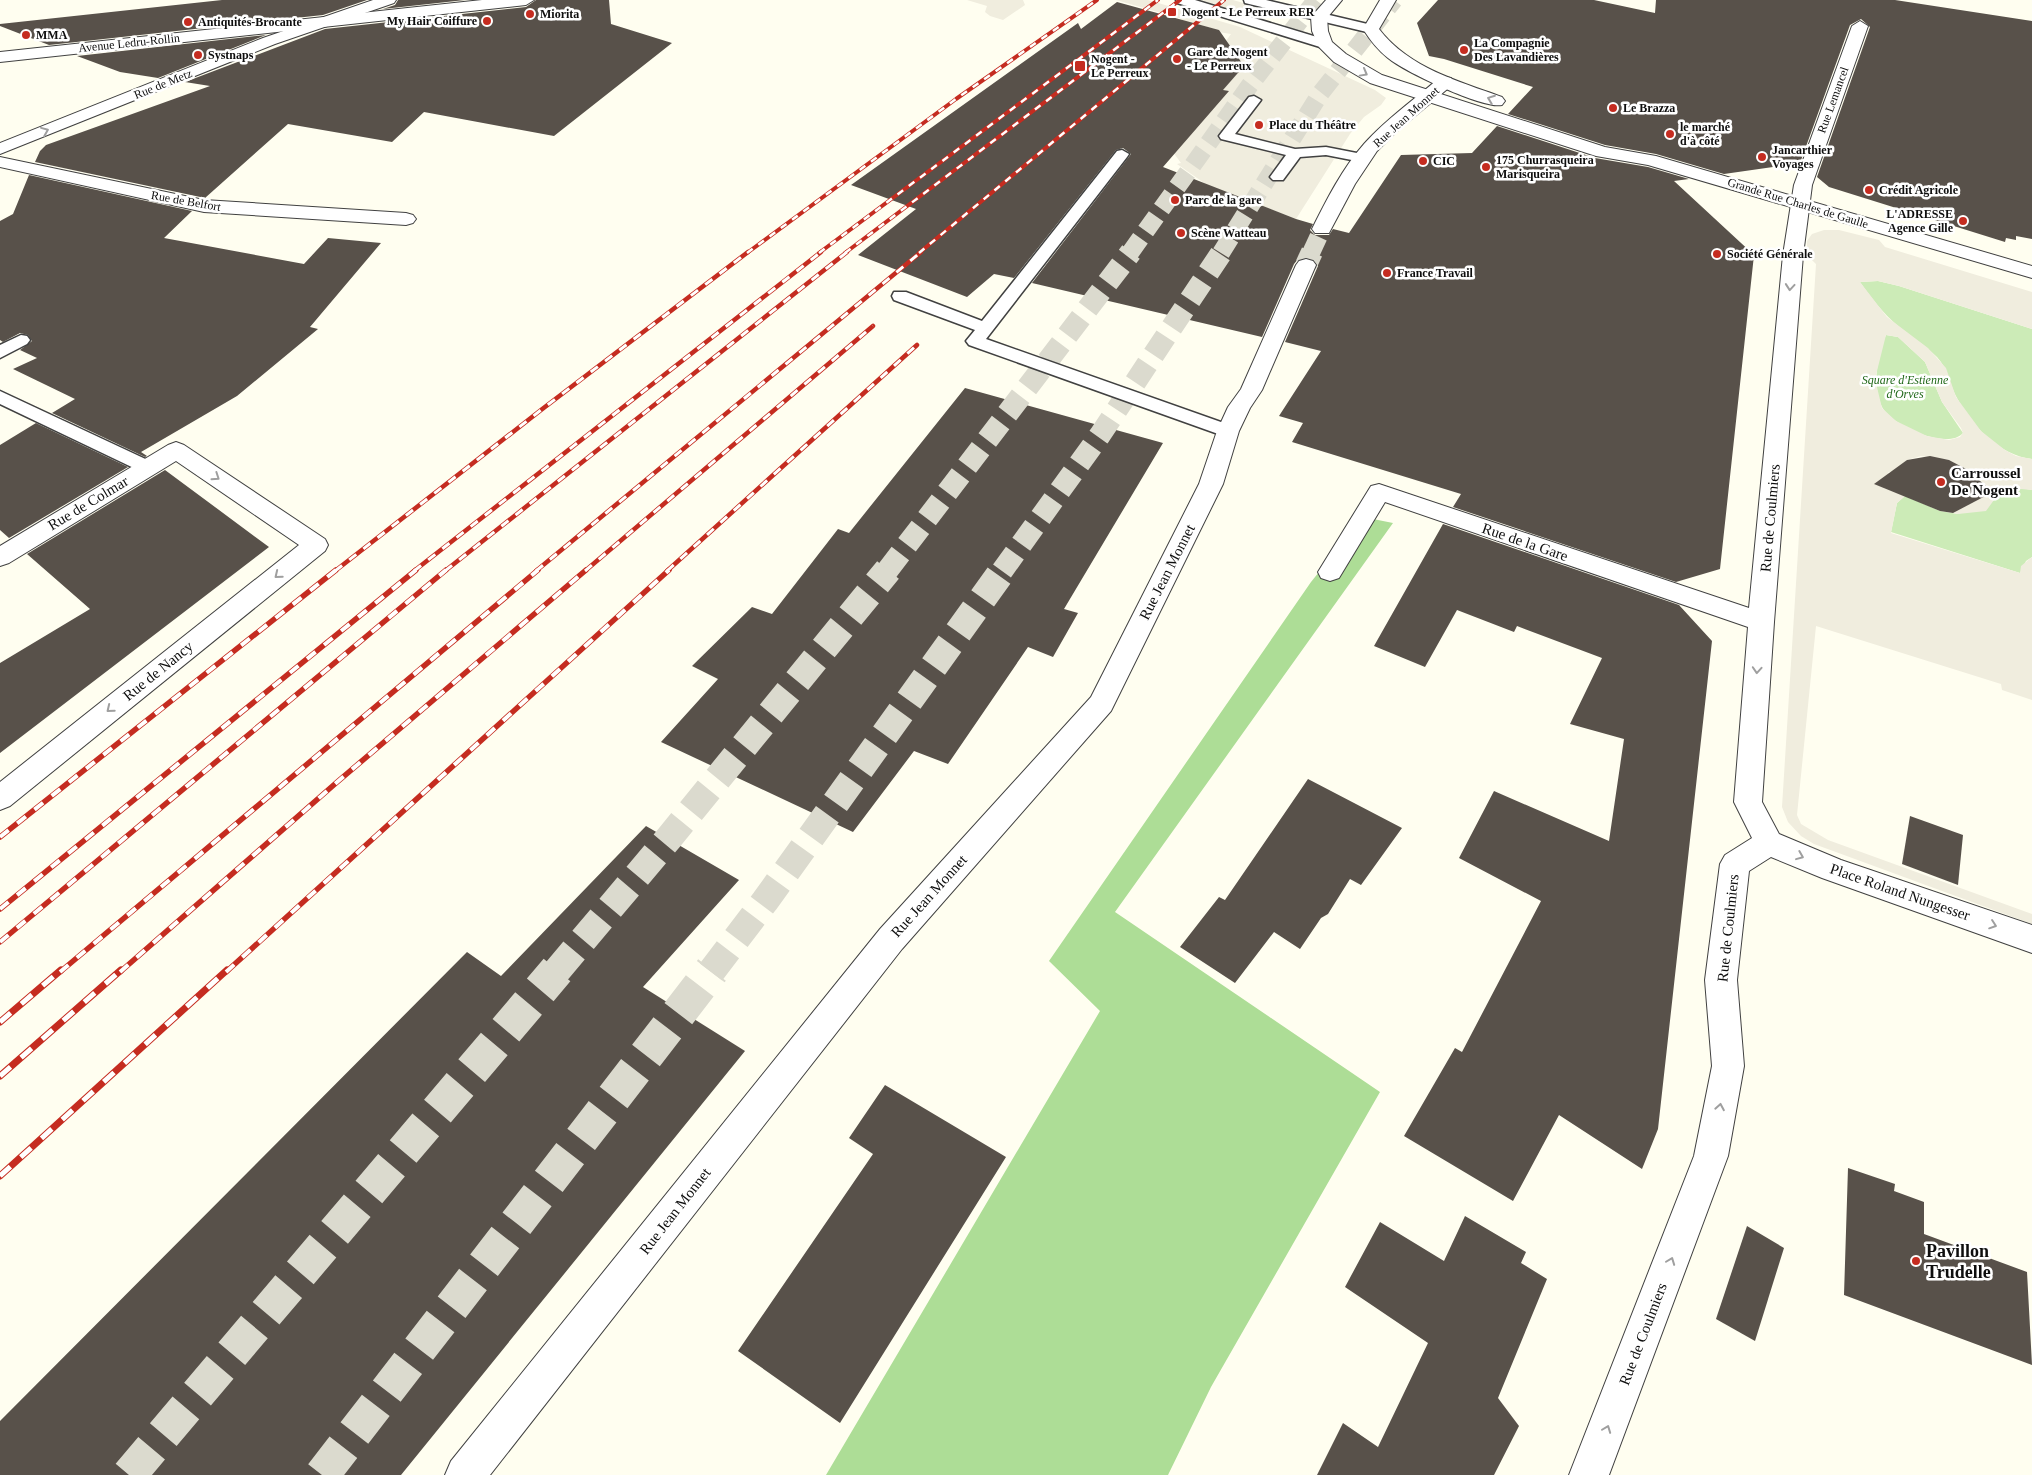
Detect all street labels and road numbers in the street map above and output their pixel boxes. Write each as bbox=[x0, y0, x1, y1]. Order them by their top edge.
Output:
street label: Avenue Ledru-Rollin bbox=[78, 31, 180, 55]
street label: Rue Lemancel bbox=[1815, 64, 1852, 135]
street label: Rue de Metz bbox=[132, 66, 194, 102]
street label: Rue Jean Monnet bbox=[1370, 83, 1442, 150]
street label: Grande Rue Charles de Gaulle bbox=[1726, 175, 1870, 231]
street label: Rue de Belfort bbox=[150, 188, 223, 214]
street label: Rue de Coulmiers bbox=[1757, 463, 1783, 573]
street label: Rue de Colmar bbox=[45, 473, 131, 533]
street label: Rue de la Gare bbox=[1480, 520, 1570, 564]
street label: Rue Jean Monnet bbox=[1136, 521, 1198, 622]
street label: Rue de Nancy bbox=[120, 638, 196, 704]
street label: Rue Jean Monnet bbox=[888, 851, 971, 940]
street label: Place Roland Nungesser bbox=[1828, 861, 1972, 923]
street label: Rue de Coulmiers bbox=[1714, 873, 1742, 983]
street label: Rue Jean Monnet bbox=[636, 1164, 714, 1257]
street label: Rue de Coulmiers bbox=[1616, 1280, 1670, 1387]

